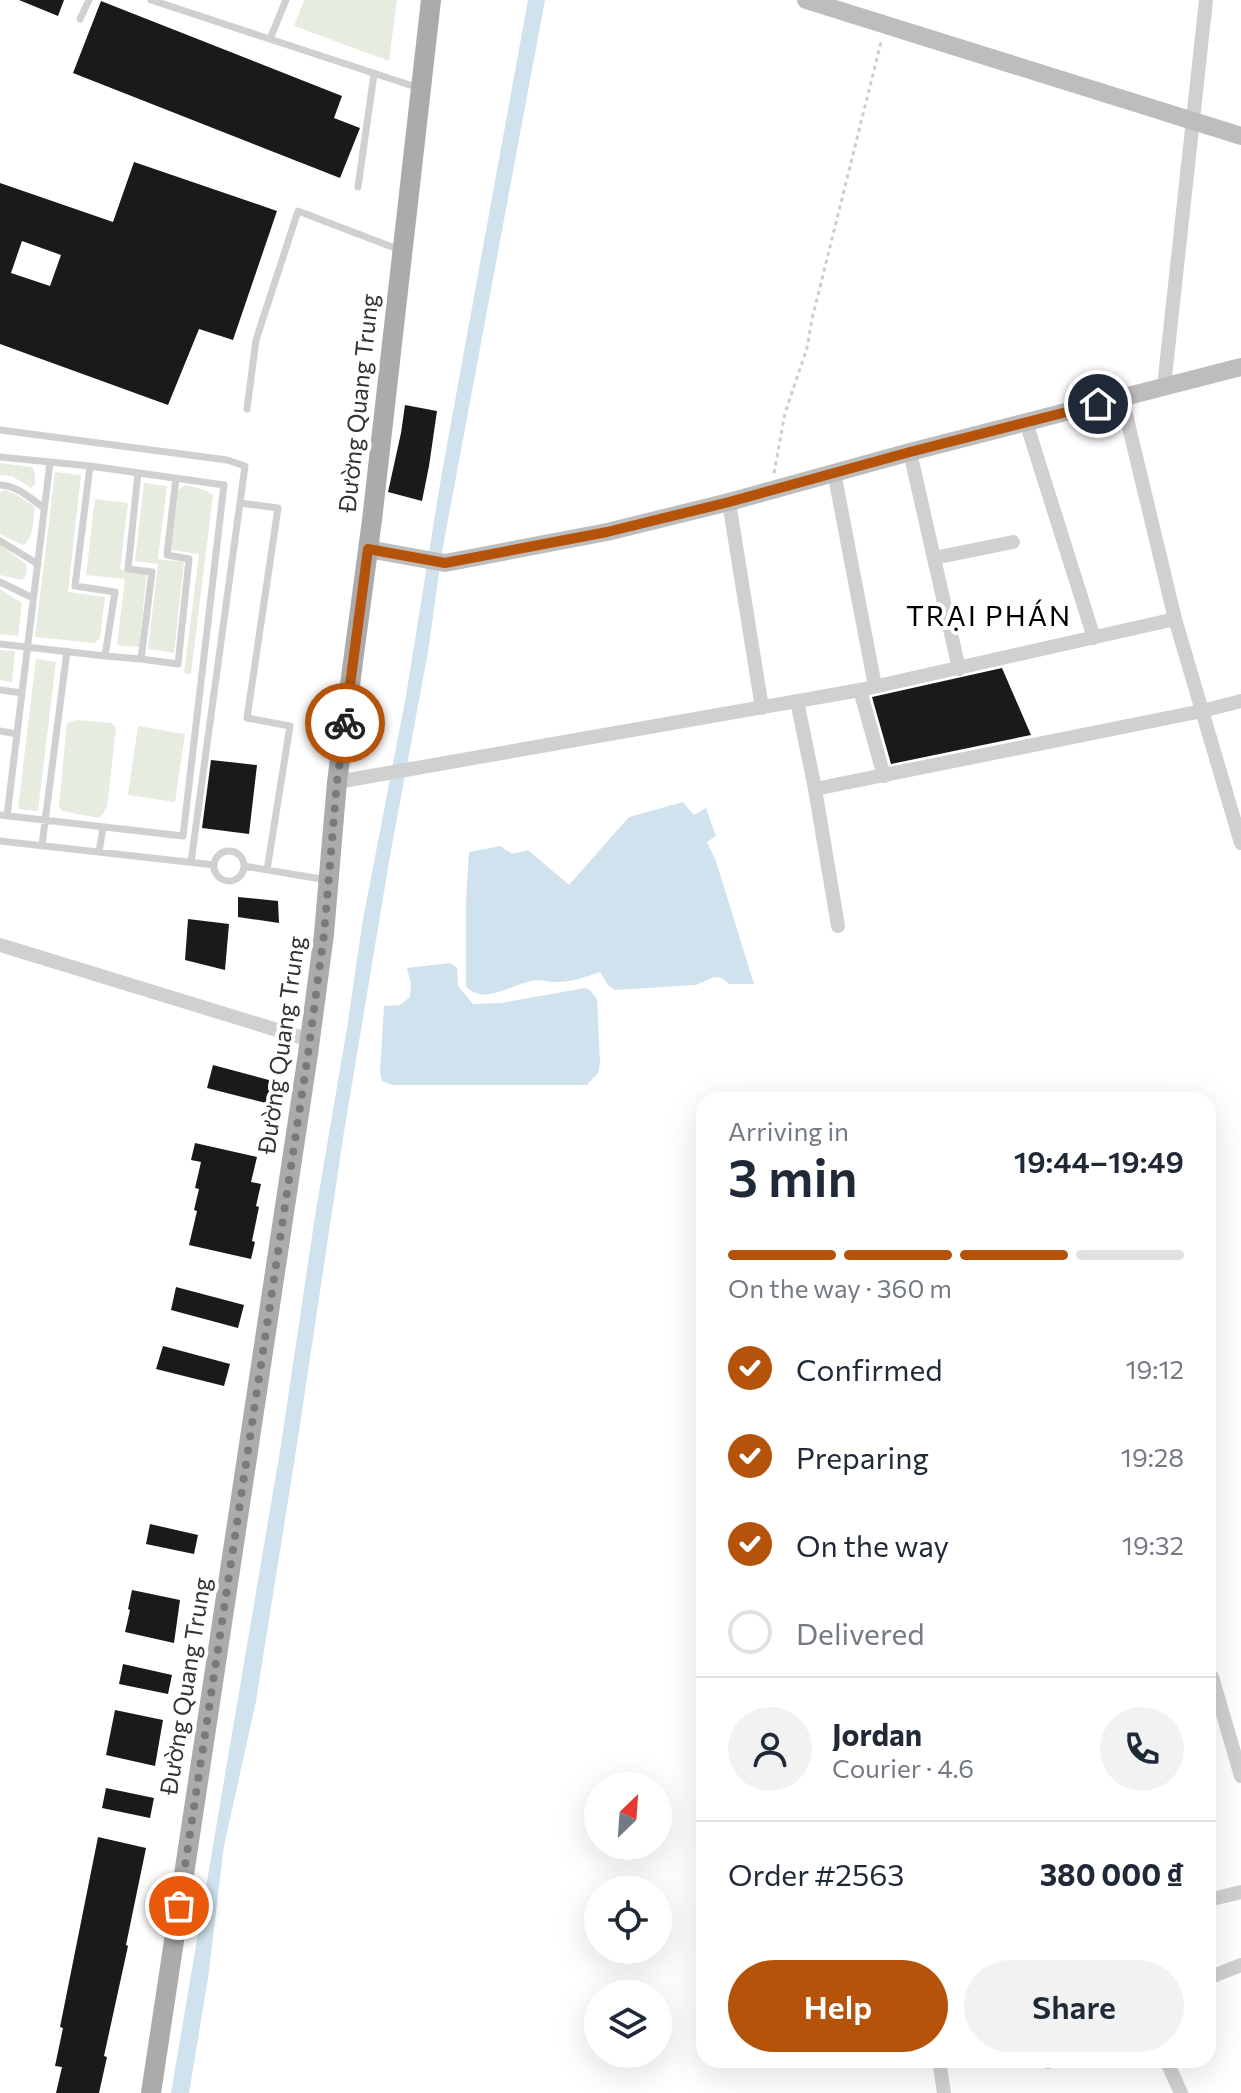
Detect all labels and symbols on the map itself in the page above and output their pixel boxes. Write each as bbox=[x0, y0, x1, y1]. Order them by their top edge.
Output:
street label: Đường Quang Trung bbox=[332, 292, 383, 514]
pin bbox=[1064, 370, 1132, 438]
district label: TRẠI PHÁN bbox=[906, 598, 1072, 632]
courier bbox=[305, 683, 385, 763]
street label: Đường Quang Trung bbox=[251, 934, 310, 1156]
street label: Đường Quang Trung bbox=[153, 1575, 216, 1797]
north arrow bbox=[584, 1772, 672, 1860]
pin bbox=[145, 1872, 213, 1940]

